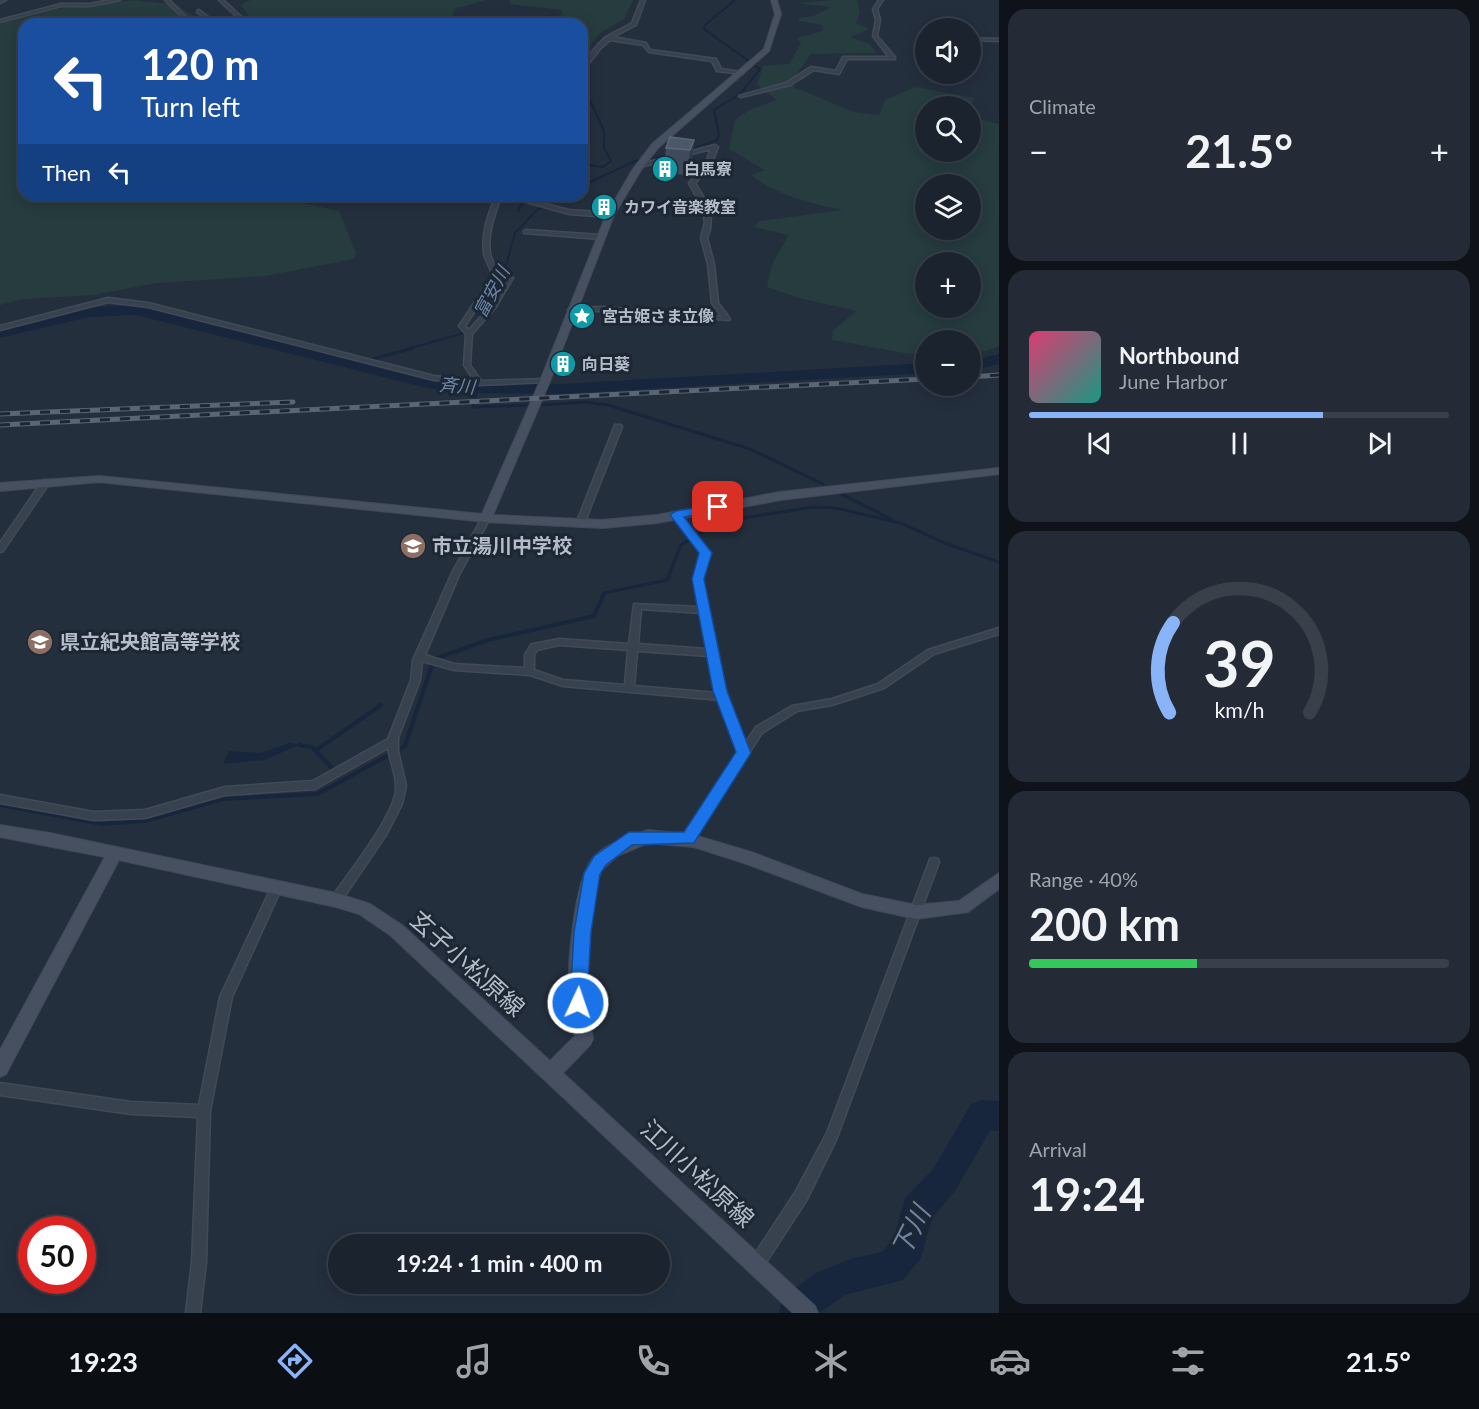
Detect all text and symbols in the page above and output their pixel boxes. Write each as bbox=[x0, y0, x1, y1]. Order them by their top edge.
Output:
map controls bbox=[915, 18, 981, 396]
button: sound bbox=[915, 18, 981, 84]
text: 120 m bbox=[141, 39, 259, 89]
icon: left bbox=[42, 42, 120, 120]
text: Turn left bbox=[141, 90, 240, 123]
text: Climate bbox=[1029, 94, 1096, 118]
button: search bbox=[915, 96, 981, 162]
text: 21.5° bbox=[1185, 124, 1293, 178]
text: − bbox=[1029, 131, 1048, 171]
text: + bbox=[1430, 131, 1449, 171]
building icon: 白馬寮 bbox=[650, 154, 680, 184]
icon: left bbox=[103, 156, 136, 189]
text: Then bbox=[42, 159, 91, 186]
place label: 白馬寮 bbox=[684, 159, 732, 178]
button: layers bbox=[915, 174, 981, 240]
building icon: カワイ音楽教室 bbox=[589, 192, 619, 222]
place label: カワイ音楽教室 bbox=[624, 197, 736, 216]
button: + bbox=[915, 252, 981, 318]
water label: 富安川 bbox=[469, 261, 514, 321]
place icon: 宮古姫さま立像 bbox=[567, 301, 597, 331]
place label: 宮古姫さま立像 bbox=[602, 306, 714, 325]
button: − bbox=[915, 330, 981, 396]
text: Northbound bbox=[1119, 342, 1239, 369]
building icon: 向日葵 bbox=[548, 349, 578, 379]
place label: 向日葵 bbox=[582, 354, 630, 373]
text: June Harbor bbox=[1119, 369, 1227, 393]
water label: 斉川 bbox=[438, 372, 478, 398]
icon: previous bbox=[1083, 427, 1116, 460]
icon: pause bbox=[1223, 427, 1256, 460]
icon: next bbox=[1363, 427, 1396, 460]
pin bbox=[692, 481, 743, 532]
icon: arrive bbox=[701, 490, 734, 523]
school or university icon: 市立湯川中学校 bbox=[398, 531, 428, 561]
place label: 市立湯川中学校 bbox=[432, 533, 572, 557]
text: 39 bbox=[1203, 626, 1275, 701]
school or university icon: 県立紀央館高等学校 bbox=[25, 627, 55, 657]
place label: 県立紀央館高等学校 bbox=[60, 629, 240, 653]
text: km/h bbox=[1214, 698, 1264, 724]
text: Range · 40% bbox=[1029, 867, 1138, 891]
text: 200 km bbox=[1029, 897, 1180, 951]
street label: 玄子小松原線 bbox=[405, 904, 531, 1022]
position arrow bbox=[546, 971, 610, 1035]
street label: 江川小松原線 bbox=[635, 1113, 761, 1233]
text: Arrival bbox=[1029, 1137, 1087, 1161]
text: 19:24 bbox=[1029, 1167, 1145, 1221]
water label: 下川 bbox=[884, 1197, 938, 1261]
speed limit sign: 50 bbox=[18, 1216, 96, 1294]
text: 19:24 · 1 min · 400 m bbox=[396, 1250, 602, 1277]
icon: directions bbox=[274, 1340, 316, 1382]
icon: music bbox=[453, 1340, 495, 1382]
icon: phone bbox=[632, 1340, 674, 1382]
icon: climate bbox=[810, 1340, 852, 1382]
icon: car bbox=[989, 1340, 1031, 1382]
icon: filters bbox=[1167, 1340, 1209, 1382]
text: 19:23 bbox=[68, 1345, 138, 1378]
text: 21.5° bbox=[1346, 1345, 1411, 1378]

